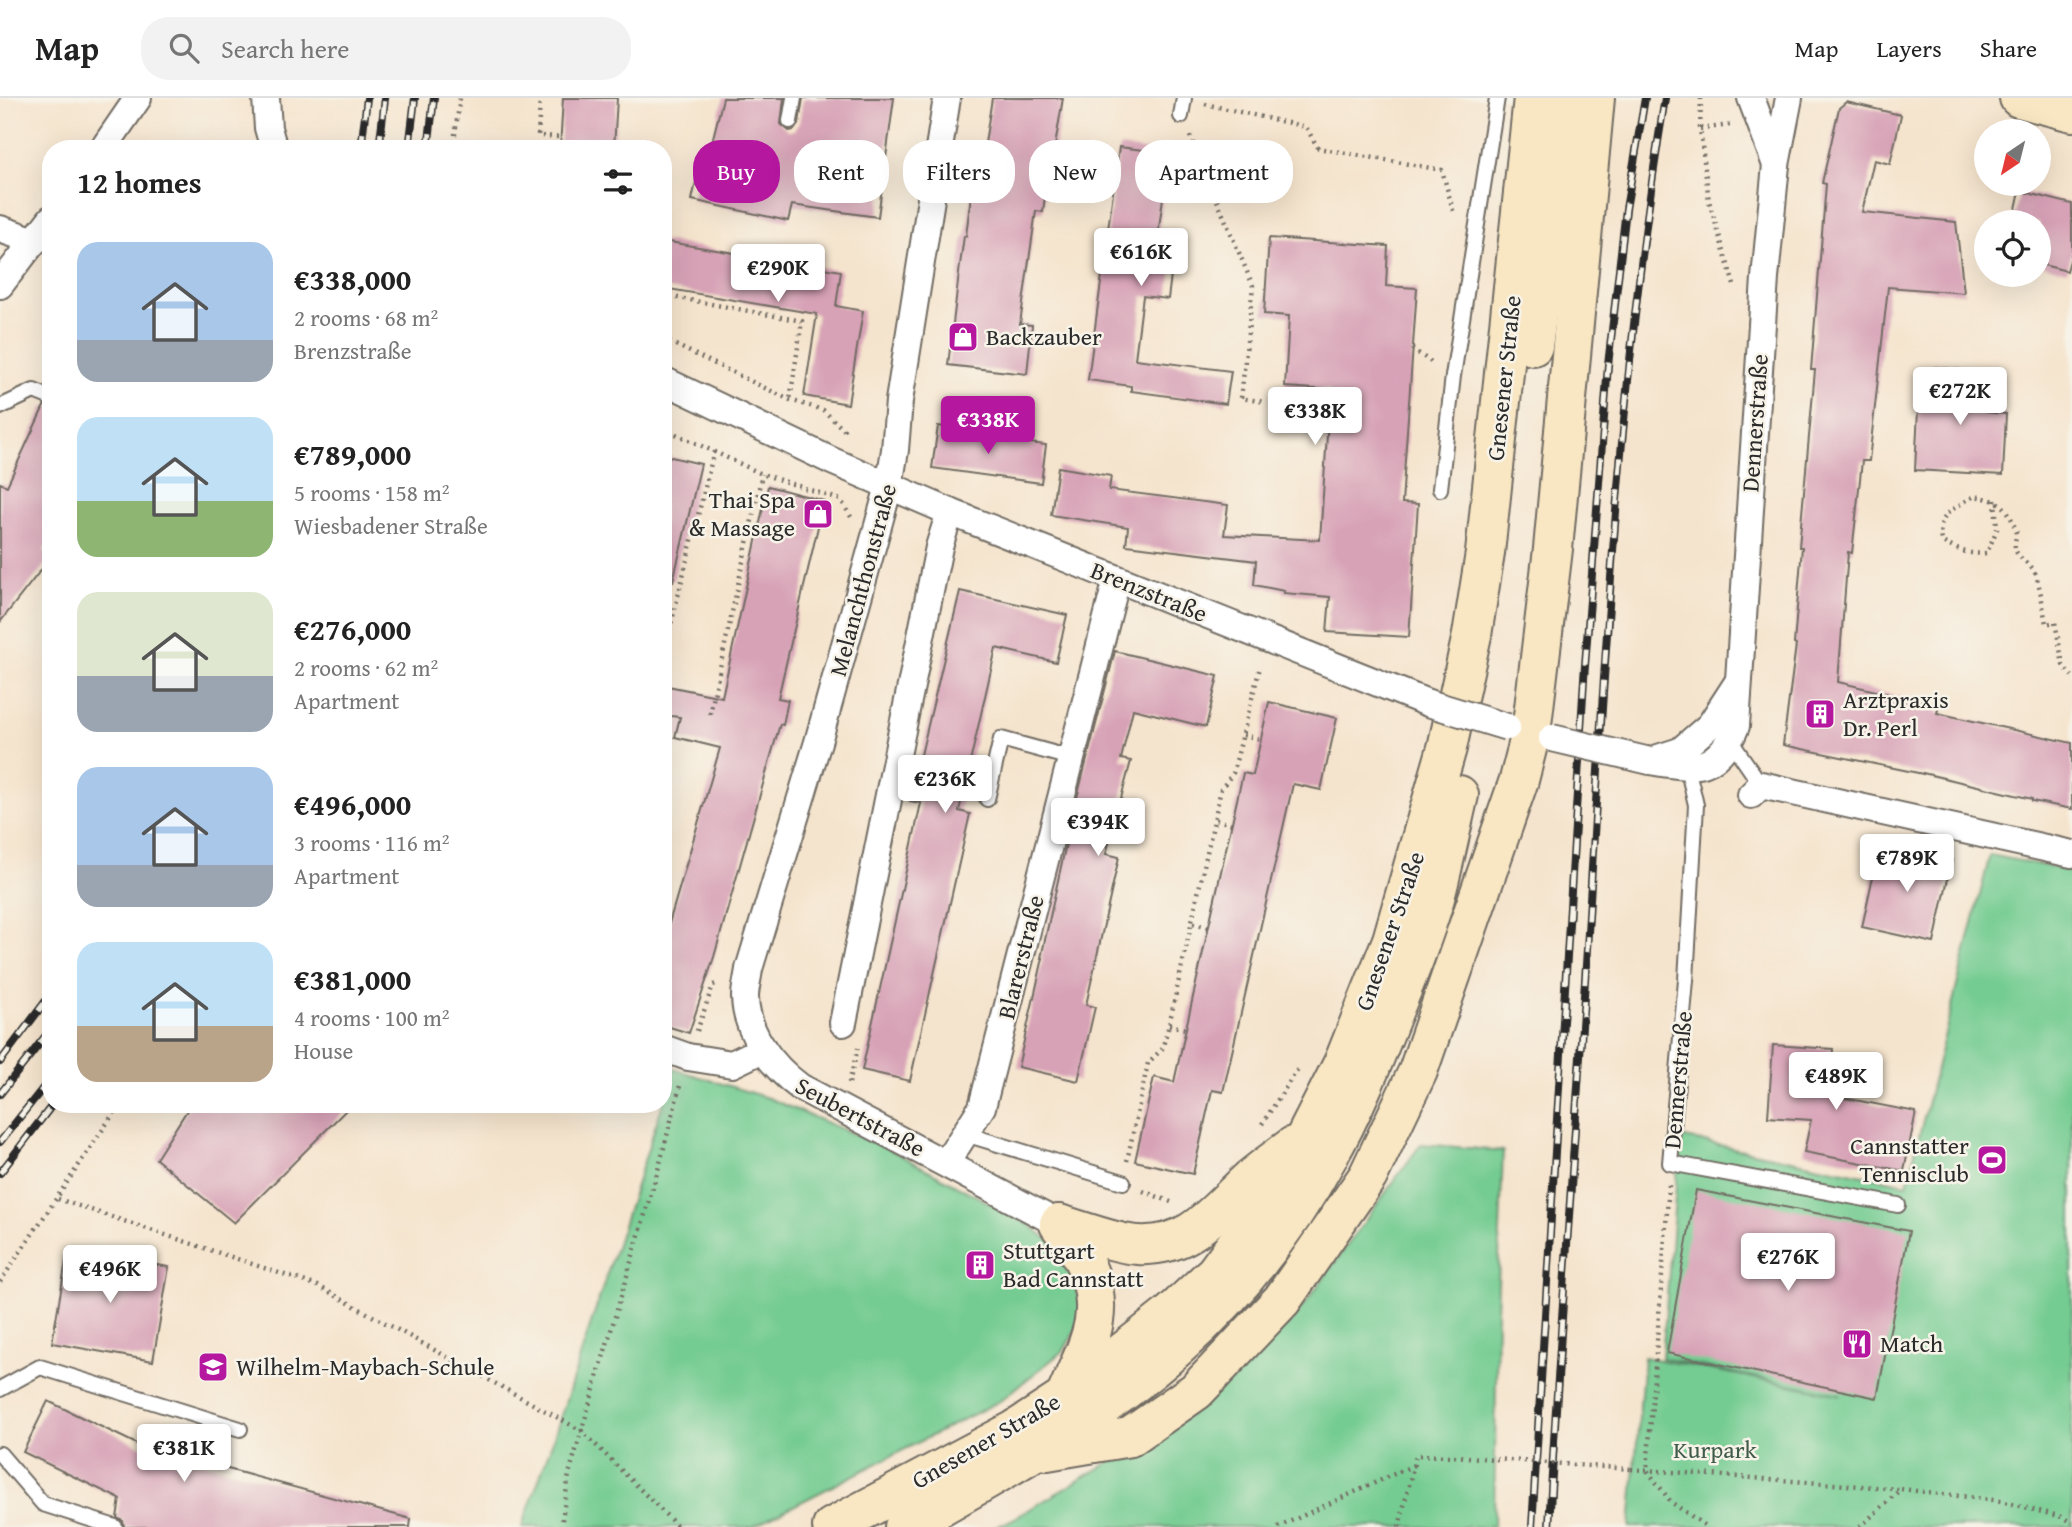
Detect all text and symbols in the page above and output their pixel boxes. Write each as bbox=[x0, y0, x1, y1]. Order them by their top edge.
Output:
search box bbox=[141, 17, 631, 80]
text: Map bbox=[35, 24, 99, 72]
icon: search bbox=[165, 29, 203, 67]
text: Search here bbox=[221, 29, 349, 68]
text: Map bbox=[1795, 31, 1838, 66]
text: Layers bbox=[1876, 31, 1942, 66]
text: Share bbox=[1980, 31, 2037, 66]
north arrow bbox=[1974, 119, 2051, 196]
map controls bbox=[1974, 119, 2051, 287]
chip: Buy bbox=[693, 140, 780, 203]
chip: Rent bbox=[794, 140, 889, 203]
chip: Filters bbox=[903, 140, 1015, 203]
chip: New bbox=[1029, 140, 1121, 203]
chip: Apartment bbox=[1135, 140, 1293, 203]
text: 12 homes bbox=[77, 160, 202, 204]
icon: filters bbox=[599, 163, 637, 201]
button: locate bbox=[1974, 210, 2051, 287]
pin: €616K bbox=[1092, 228, 1190, 288]
text: €616K bbox=[1110, 234, 1172, 267]
pin: €290K bbox=[729, 244, 827, 304]
text: €290K bbox=[747, 250, 809, 283]
text: €338,000 bbox=[294, 257, 411, 301]
icon: home bbox=[133, 270, 217, 354]
street label: Gnesener Straße bbox=[1477, 294, 1530, 462]
text: 2 rooms · 68 m² bbox=[294, 301, 438, 334]
place label: Backzauber bbox=[986, 319, 1102, 354]
shop icon: Backzauber bbox=[946, 320, 980, 354]
text: Brenzstraße bbox=[294, 334, 412, 367]
street label: Dennerstraße bbox=[1732, 353, 1777, 493]
pin: €272K bbox=[1911, 368, 2009, 427]
text: €272K bbox=[1929, 373, 1991, 406]
pin: €338K bbox=[1266, 388, 1364, 447]
text: €338K bbox=[1284, 393, 1346, 426]
pin: €338K bbox=[939, 396, 1037, 456]
text: €338K bbox=[957, 402, 1019, 435]
text: €789,000 bbox=[294, 432, 411, 476]
icon: home bbox=[133, 445, 217, 529]
text: 5 rooms · 158 m² bbox=[294, 476, 449, 509]
street label: Melanchthonstraße bbox=[820, 480, 905, 680]
place label: Thai Spa & Massage bbox=[689, 482, 796, 545]
shop icon: Thai Spa & Massage bbox=[801, 497, 835, 531]
text: Wiesbadener Straße bbox=[294, 509, 488, 542]
street label: Brenzstraße bbox=[1086, 552, 1213, 631]
text: €276,000 bbox=[294, 607, 411, 651]
icon: home bbox=[133, 620, 217, 704]
text: 2 rooms · 62 m² bbox=[294, 651, 438, 684]
place label: Arztpraxis Dr. Perl bbox=[1843, 682, 1949, 745]
text: Apartment bbox=[294, 684, 399, 717]
building icon: Arztpraxis Dr. Perl bbox=[1803, 697, 1837, 731]
pin: €236K bbox=[896, 756, 994, 815]
text: €236K bbox=[914, 761, 976, 794]
text: €496,000 bbox=[294, 782, 411, 826]
icon: home bbox=[133, 795, 217, 879]
pin: €394K bbox=[1049, 798, 1147, 858]
text: €394K bbox=[1067, 804, 1129, 837]
text: 3 rooms · 116 m² bbox=[294, 826, 449, 859]
pin: €789K bbox=[1858, 834, 1956, 894]
text: €789K bbox=[1876, 840, 1938, 873]
street label: Gnesener Straße bbox=[1346, 847, 1433, 1015]
text: Apartment bbox=[294, 859, 399, 892]
street label: Blarerstraße bbox=[988, 891, 1053, 1023]
text: €381,000 bbox=[294, 957, 411, 1001]
icon: home bbox=[133, 970, 217, 1054]
text: 4 rooms · 100 m² bbox=[294, 1001, 449, 1034]
street label: Dennerstraße bbox=[1654, 1010, 1701, 1150]
text: House bbox=[294, 1034, 353, 1067]
pin: €489K bbox=[1787, 1052, 1885, 1112]
text: €489K bbox=[1805, 1058, 1867, 1091]
street label: Seubertstraße bbox=[789, 1068, 931, 1165]
place label: Cannstatter Tennisclub bbox=[1850, 1128, 1969, 1191]
sports icon: Cannstatter Tennisclub bbox=[1975, 1143, 2009, 1177]
place label: Stuttgart Bad Cannstatt bbox=[1003, 1233, 1144, 1296]
pin: €276K bbox=[1739, 1234, 1837, 1293]
text: €276K bbox=[1757, 1239, 1819, 1272]
pin: €496K bbox=[61, 1246, 159, 1305]
building icon: Stuttgart Bad Cannstatt bbox=[963, 1248, 997, 1282]
text: €496K bbox=[79, 1251, 141, 1284]
place label: Match bbox=[1880, 1326, 1944, 1361]
restaurant icon: Match bbox=[1840, 1327, 1874, 1361]
place label: Wilhelm-Maybach-Schule bbox=[236, 1349, 494, 1384]
school or university icon: Wilhelm-Maybach-Schule bbox=[196, 1350, 230, 1384]
street label: Gnesener Straße bbox=[905, 1384, 1066, 1497]
pin: €381K bbox=[135, 1424, 233, 1484]
text: €381K bbox=[153, 1430, 215, 1463]
park label: Kurpark bbox=[1673, 1432, 1758, 1467]

